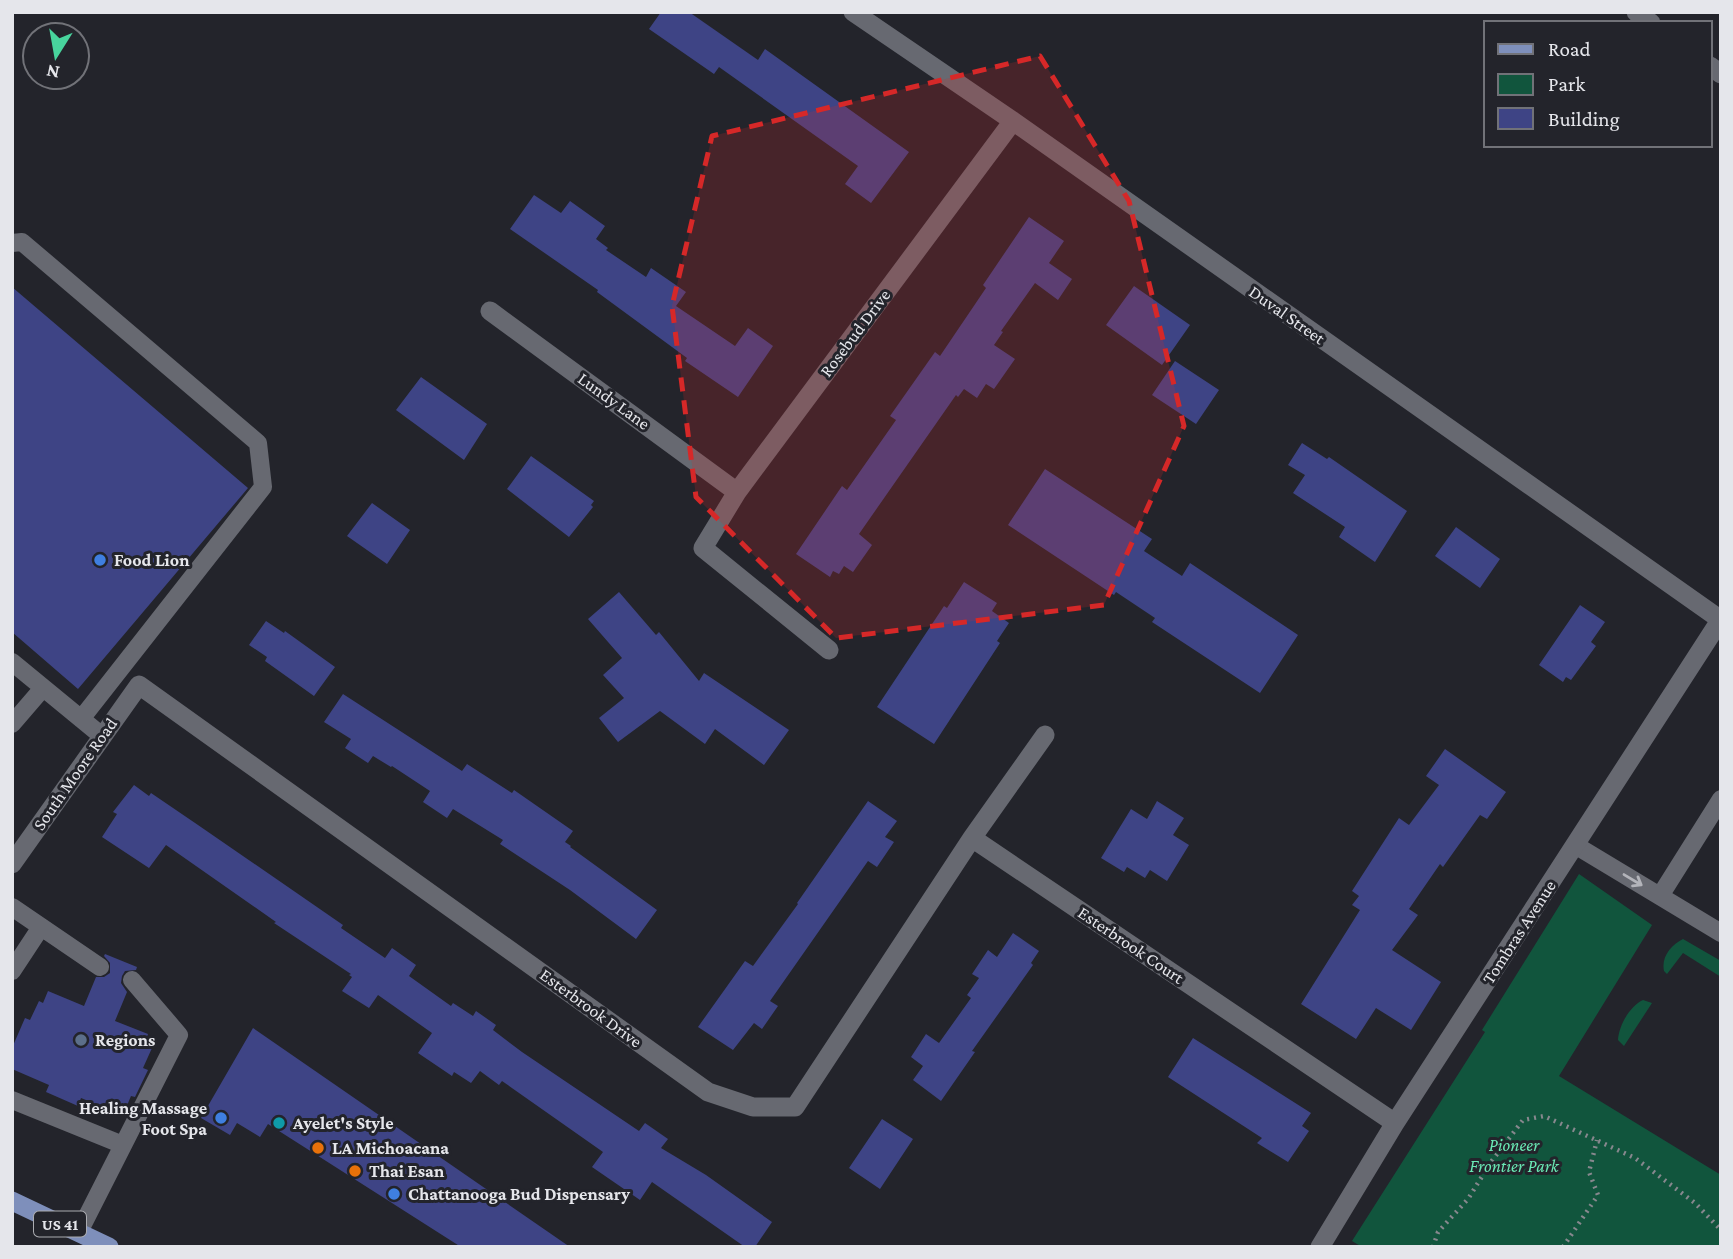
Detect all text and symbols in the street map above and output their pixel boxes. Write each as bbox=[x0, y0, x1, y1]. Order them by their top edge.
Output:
north arrow bbox=[21, 21, 91, 91]
legend bbox=[1484, 21, 1712, 147]
text: Road bbox=[1548, 37, 1591, 61]
text: N bbox=[44, 61, 61, 84]
text: Park bbox=[1548, 72, 1585, 96]
text: Building bbox=[1548, 107, 1620, 131]
street label: Duval Street bbox=[1245, 281, 1330, 349]
street label: Rosebud Drive bbox=[816, 285, 894, 381]
street label: Lundy Lane bbox=[574, 368, 654, 434]
place label: Food Lion bbox=[114, 550, 190, 570]
marker: Food Lion bbox=[92, 552, 108, 568]
street label: South Moore Road bbox=[29, 714, 121, 834]
one-way arrow bbox=[1623, 873, 1643, 887]
street label: Tombras Avenue bbox=[1478, 876, 1560, 988]
street label: Esterbrook Court bbox=[1074, 902, 1189, 988]
street label: Esterbrook Drive bbox=[536, 964, 646, 1052]
place label: Regions bbox=[95, 1030, 155, 1050]
marker: Regions bbox=[73, 1032, 89, 1048]
place label: Healing Massage Foot Spa bbox=[79, 1098, 207, 1139]
marker: Healing Massage Foot Spa bbox=[213, 1110, 229, 1126]
place label: Ayelet's Style bbox=[292, 1113, 394, 1133]
marker: Ayelet's Style bbox=[271, 1115, 287, 1131]
park label: Pioneer Frontier Park bbox=[1469, 1135, 1560, 1176]
place label: LA Michoacana bbox=[332, 1138, 449, 1158]
marker: LA Michoacana bbox=[310, 1140, 326, 1156]
place label: Thai Esan bbox=[369, 1161, 445, 1181]
marker: Thai Esan bbox=[347, 1163, 363, 1179]
place label: Chattanooga Bud Dispensary bbox=[408, 1184, 630, 1204]
marker: Chattanooga Bud Dispensary bbox=[386, 1186, 402, 1202]
road number: US 41 bbox=[34, 1212, 86, 1236]

